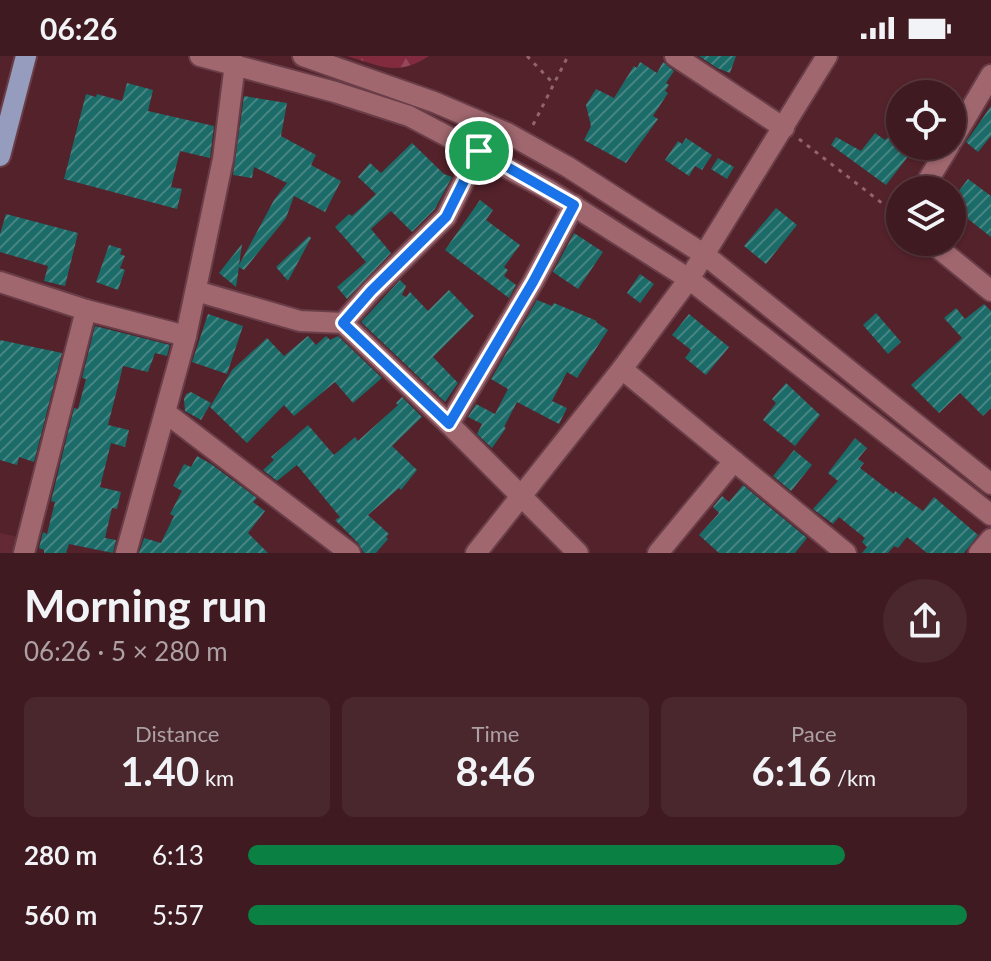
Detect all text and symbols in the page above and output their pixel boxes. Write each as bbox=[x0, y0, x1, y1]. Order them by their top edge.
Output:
text: 06:26 bbox=[40, 10, 117, 46]
map controls bbox=[886, 80, 966, 256]
button: locate bbox=[886, 80, 966, 160]
pin bbox=[445, 117, 513, 185]
icon: arrive bbox=[457, 129, 501, 173]
button: layers bbox=[886, 176, 966, 256]
text: Morning run bbox=[24, 579, 267, 631]
button: share bbox=[883, 579, 967, 663]
text: 06:26 · 5 × 280 m bbox=[24, 635, 228, 667]
text: Distance bbox=[135, 720, 219, 747]
text: Time bbox=[472, 720, 519, 747]
text: Pace bbox=[791, 720, 837, 747]
text: 1.40 bbox=[120, 747, 199, 795]
text: 8:46 bbox=[456, 747, 535, 795]
text: 6:16 bbox=[751, 747, 831, 795]
text: km bbox=[199, 764, 234, 791]
text: /km bbox=[831, 764, 876, 791]
text: 280 m bbox=[24, 839, 97, 871]
text: 6:13 bbox=[152, 839, 204, 871]
text: 560 m bbox=[24, 899, 97, 931]
text: 5:57 bbox=[152, 899, 204, 931]

